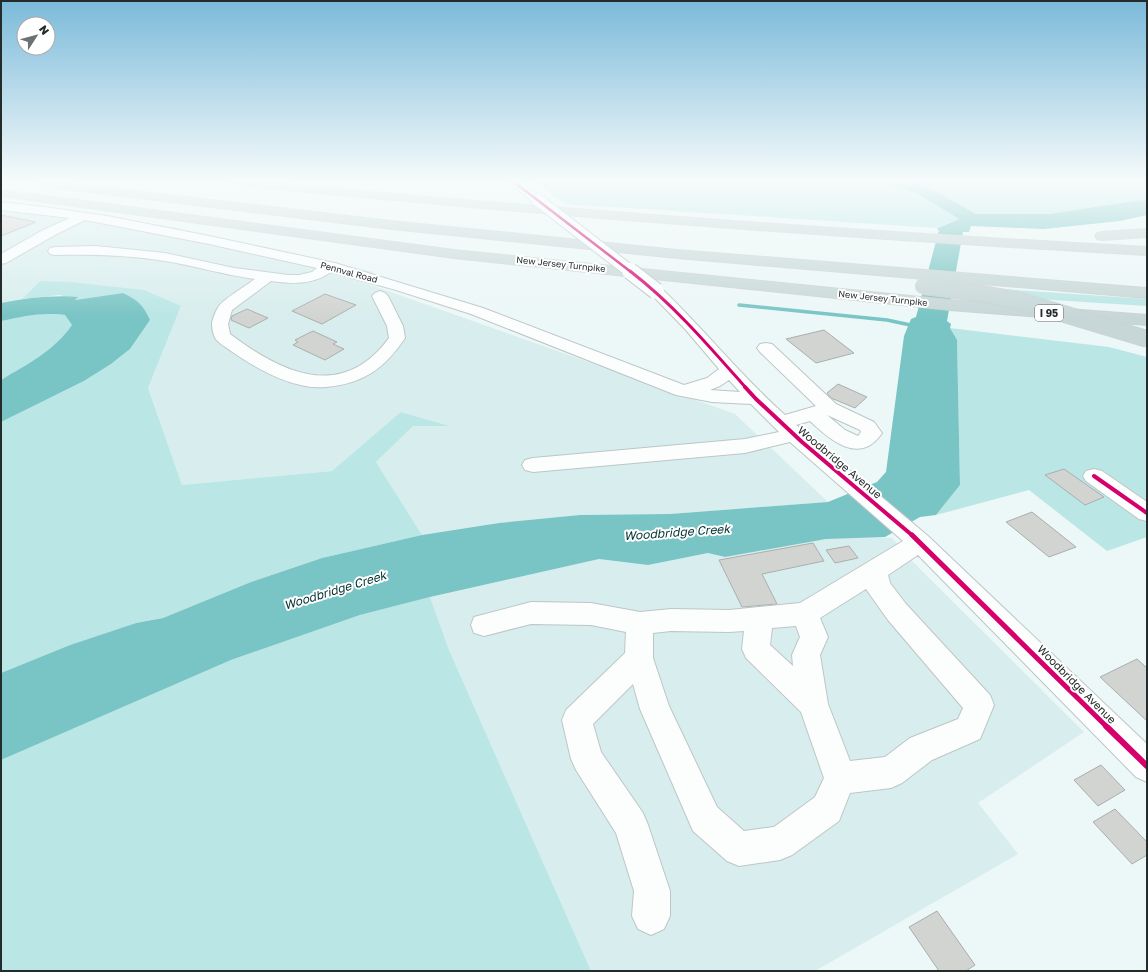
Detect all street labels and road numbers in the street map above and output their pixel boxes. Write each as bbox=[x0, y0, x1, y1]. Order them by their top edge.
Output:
street label: New Jersey Turnpike bbox=[516, 254, 606, 274]
street label: Pennval Road bbox=[319, 259, 379, 285]
street label: New Jersey Turnpike bbox=[838, 288, 928, 308]
road number: I 95 bbox=[1035, 305, 1063, 321]
street label: Woodbridge Avenue bbox=[795, 423, 885, 501]
street label: Woodbridge Avenue bbox=[1035, 642, 1119, 726]

